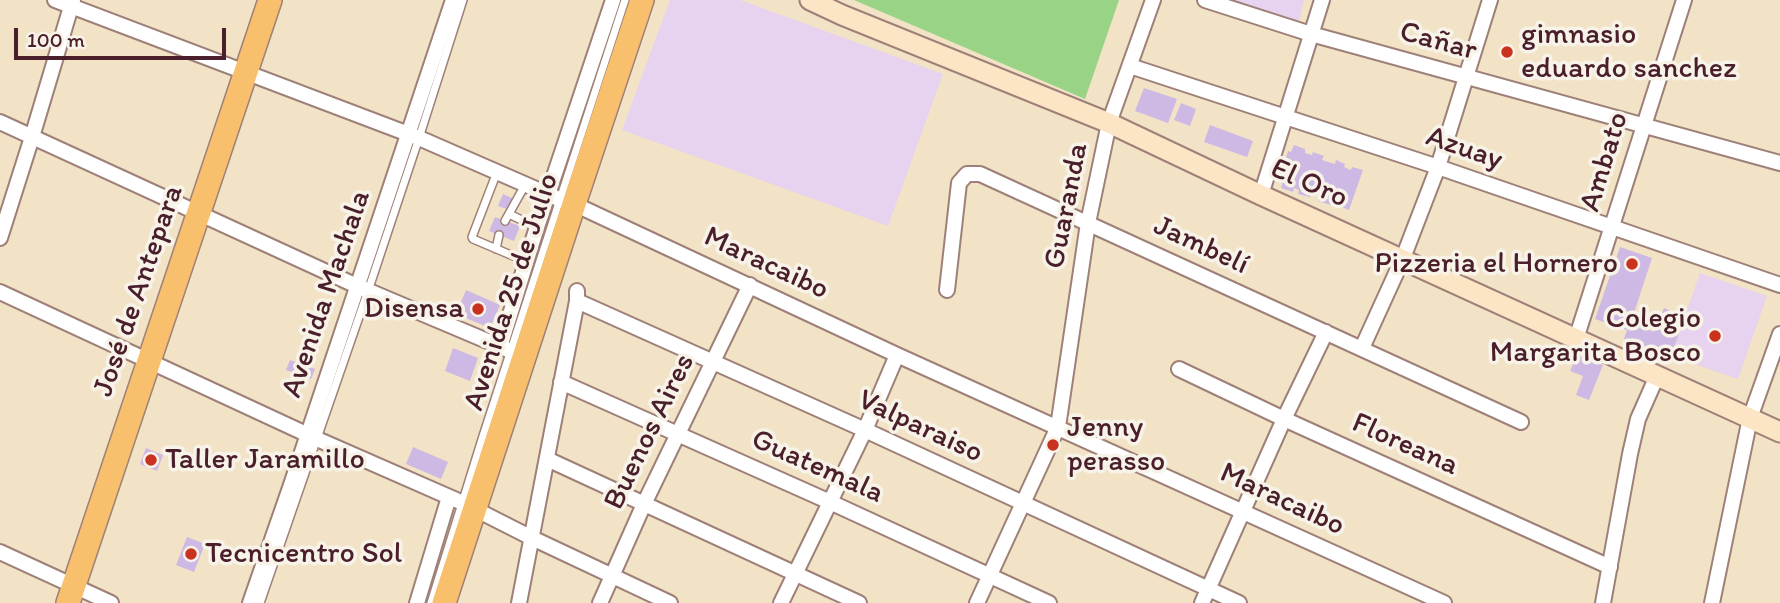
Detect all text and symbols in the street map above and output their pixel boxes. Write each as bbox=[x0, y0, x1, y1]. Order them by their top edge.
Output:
scale bar bbox=[18, 14, 229, 58]
street label: Cañar bbox=[1395, 14, 1481, 70]
place label: gimnasio eduardo sanchez bbox=[1521, 17, 1737, 88]
text: 100 m bbox=[27, 27, 85, 52]
marker: gimnasio eduardo sanchez bbox=[1499, 44, 1515, 60]
street label: Ambato bbox=[1573, 108, 1637, 216]
street label: Azuay bbox=[1421, 119, 1507, 179]
street label: Guaranda bbox=[1037, 140, 1097, 272]
street label: El Oro bbox=[1265, 151, 1353, 217]
street label: Avenida 25 de Julio bbox=[457, 169, 567, 415]
street label: José de Antepara bbox=[86, 181, 192, 401]
street label: Avenida Machala bbox=[275, 186, 379, 402]
street label: Jambelí bbox=[1148, 208, 1254, 284]
street label: Maracaibo bbox=[698, 219, 834, 309]
place label: Pizzeria el Hornero bbox=[1374, 246, 1618, 282]
marker: Pizzeria el Hornero bbox=[1624, 256, 1640, 272]
place label: Disensa bbox=[364, 291, 464, 327]
marker: Disensa bbox=[470, 301, 486, 317]
place label: Colegio Margarita Bosco bbox=[1490, 301, 1701, 372]
marker: Colegio Margarita Bosco bbox=[1707, 328, 1723, 344]
street label: Buenos Aires bbox=[597, 348, 703, 516]
street label: Valparaiso bbox=[852, 382, 988, 472]
street label: Floreana bbox=[1346, 406, 1464, 484]
place label: Jenny perasso bbox=[1067, 410, 1165, 480]
street label: Guatemala bbox=[745, 422, 889, 512]
marker: Jenny perasso bbox=[1045, 437, 1061, 453]
place label: Taller Jaramillo bbox=[165, 442, 365, 478]
marker: Taller Jaramillo bbox=[143, 452, 159, 468]
street label: Maracaibo bbox=[1214, 455, 1350, 545]
place label: Tecnicentro Sol bbox=[205, 536, 402, 572]
marker: Tecnicentro Sol bbox=[183, 546, 199, 562]

